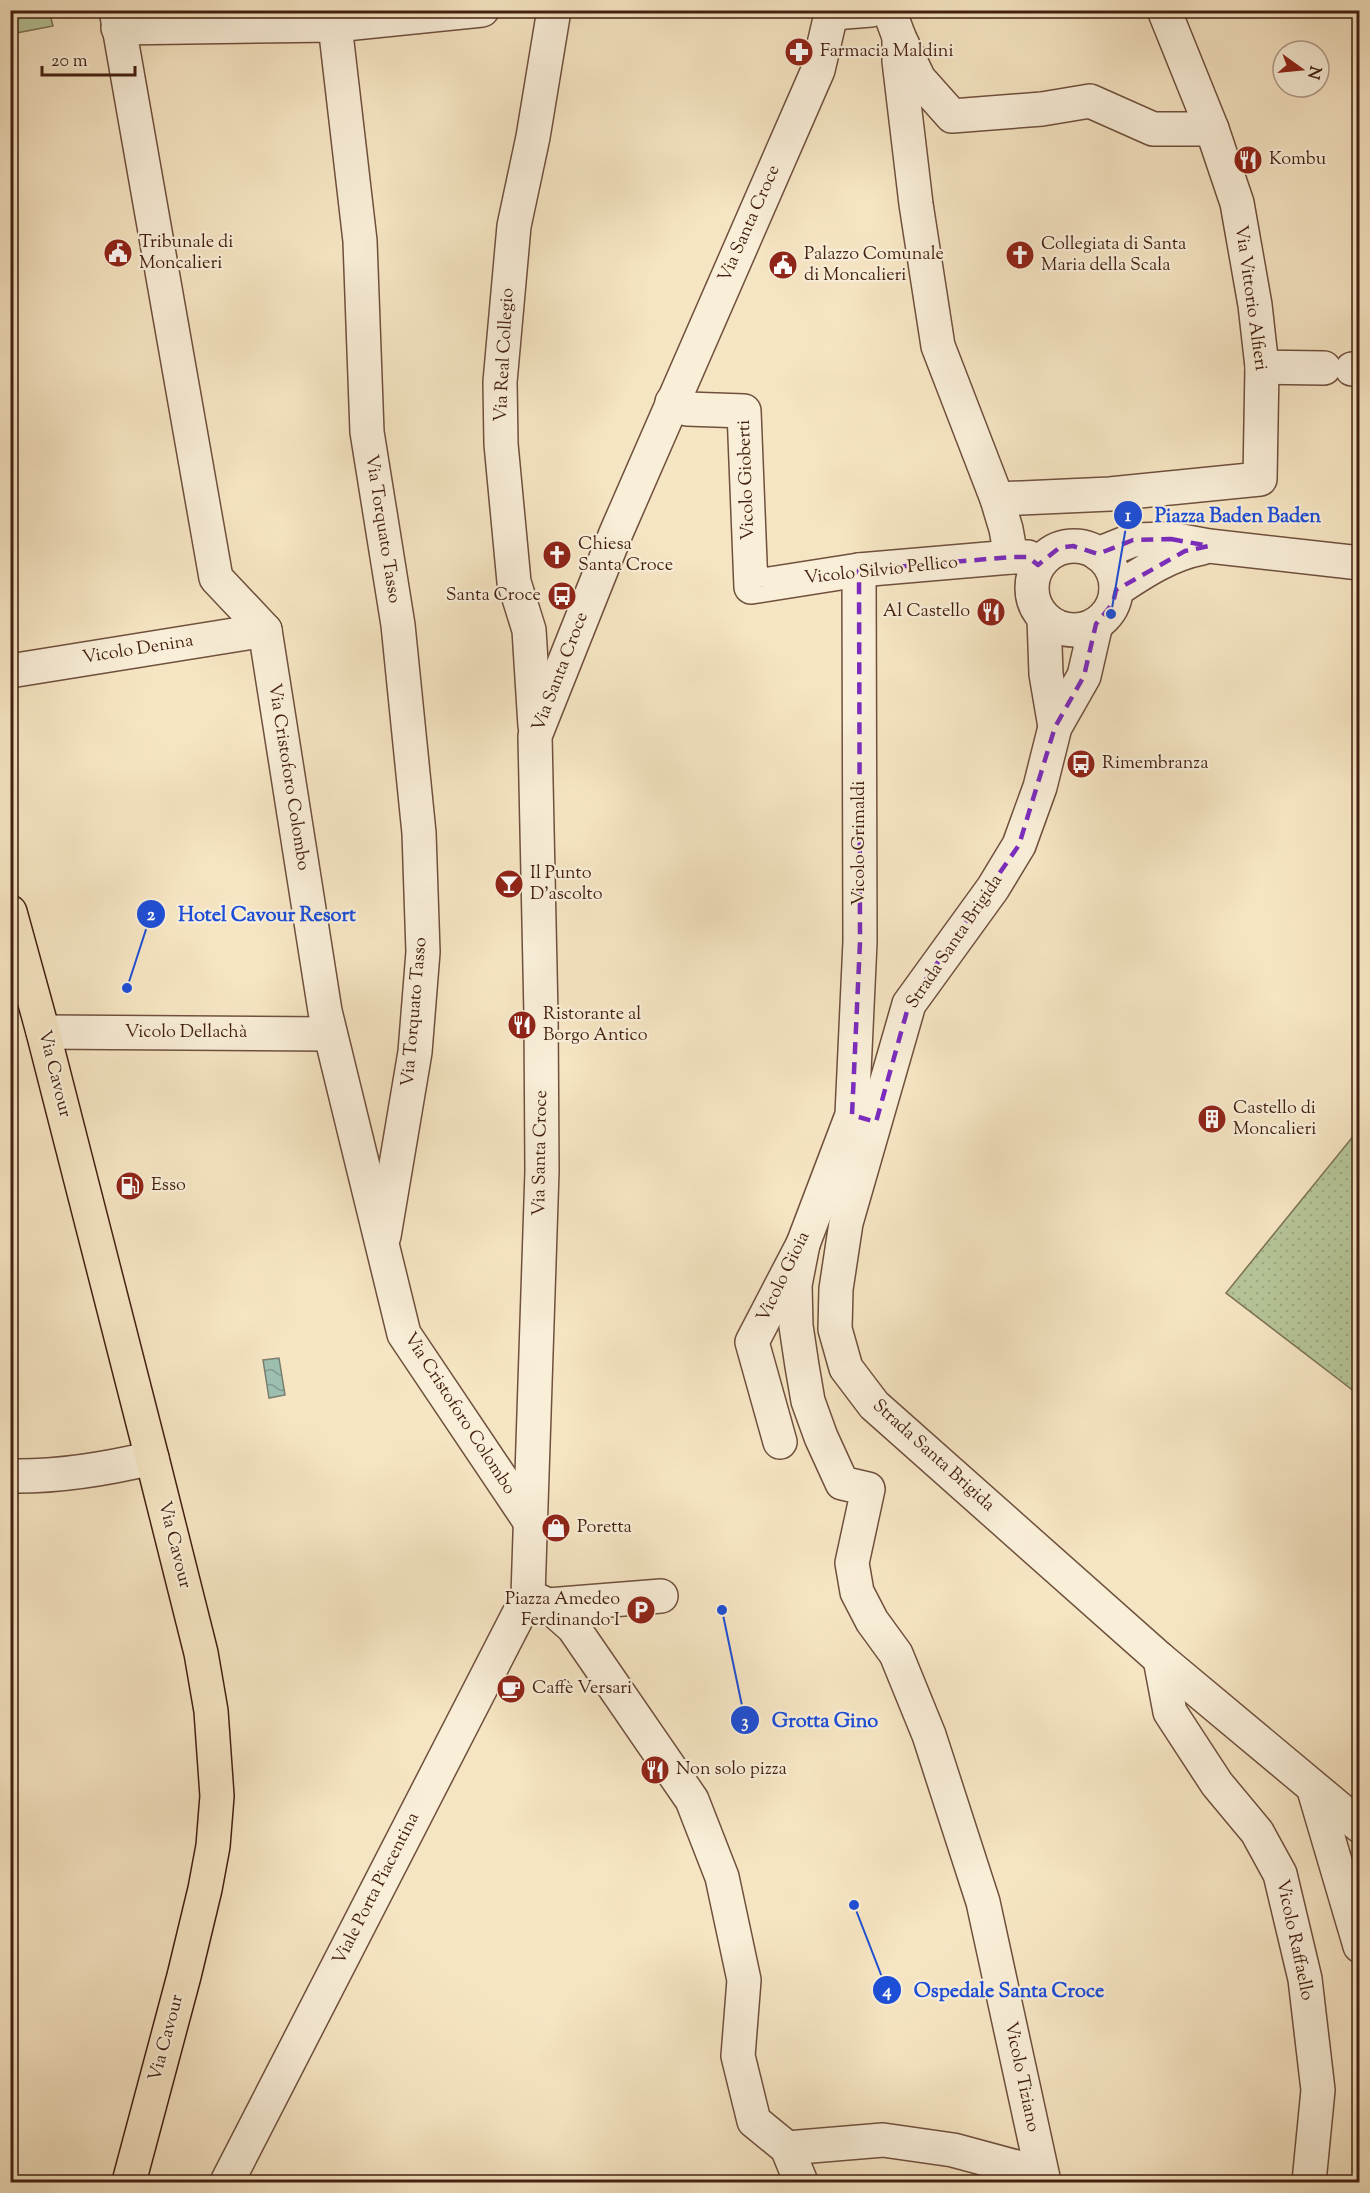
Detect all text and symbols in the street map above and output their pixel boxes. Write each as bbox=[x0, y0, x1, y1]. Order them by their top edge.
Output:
pharmacy icon: Farmacia Maldini bbox=[783, 36, 815, 68]
scale bar bbox=[42, 39, 135, 77]
place label: Farmacia Maldini bbox=[820, 39, 954, 65]
north arrow bbox=[1271, 39, 1331, 99]
text: 20 m bbox=[51, 49, 88, 75]
text: N bbox=[1300, 63, 1326, 82]
restaurant icon: Kombu bbox=[1232, 144, 1264, 176]
place label: Kombu bbox=[1269, 147, 1326, 173]
street label: Via Santa Croce bbox=[713, 161, 787, 287]
street label: Via Vittorio Alfieri bbox=[1227, 224, 1273, 372]
place label: Tribunale di Moncalieri bbox=[139, 230, 233, 277]
place label: Collegiata di Santa Maria della Scala bbox=[1041, 232, 1186, 279]
public building icon: Tribunale di Moncalieri bbox=[102, 237, 134, 269]
church icon: Collegiata di Santa Maria della Scala bbox=[1004, 239, 1036, 271]
place label: Palazzo Comunale di Moncalieri bbox=[804, 242, 944, 289]
public building icon: Palazzo Comunale di Moncalieri bbox=[767, 249, 799, 281]
street label: Via Real Collegio bbox=[489, 287, 522, 423]
street label: Vicolo Gioberti bbox=[732, 419, 762, 541]
street label: Via Torquato Tasso bbox=[357, 453, 407, 605]
callout: Piazza Baden Baden bbox=[1113, 496, 1334, 534]
text: Piazza Baden Baden bbox=[1155, 503, 1321, 532]
text: 1 bbox=[1125, 504, 1132, 530]
place label: Chiesa Santa Croce bbox=[578, 532, 673, 579]
church icon: Chiesa Santa Croce bbox=[541, 539, 573, 571]
street label: Vicolo Silvio Pellico bbox=[803, 550, 959, 592]
bus stop icon: Santa Croce bbox=[546, 580, 578, 612]
place label: Santa Croce bbox=[446, 583, 541, 609]
restaurant icon: Al Castello bbox=[975, 596, 1007, 628]
place label: Al Castello bbox=[883, 599, 970, 625]
street label: Via Santa Croce bbox=[526, 609, 596, 735]
street label: Vicolo Denina bbox=[81, 628, 195, 672]
street label: Via Cristoforo Colombo bbox=[260, 682, 316, 872]
bus stop icon: Rimembranza bbox=[1065, 748, 1097, 780]
place label: Rimembranza bbox=[1102, 751, 1208, 777]
street label: Vicolo Grimaldi bbox=[847, 781, 873, 905]
place label: Il Punto D'ascolto bbox=[530, 861, 603, 908]
bar icon: Il Punto D'ascolto bbox=[493, 868, 525, 900]
street label: Strada Santa Brigida bbox=[900, 870, 1010, 1014]
callout: Hotel Cavour Resort bbox=[136, 895, 368, 933]
text: Hotel Cavour Resort bbox=[178, 902, 356, 931]
text: 2 bbox=[147, 903, 156, 929]
street label: Via Torquato Tasso bbox=[396, 936, 434, 1088]
place label: Ristorante al Borgo Antico bbox=[543, 1002, 648, 1049]
restaurant icon: Ristorante al Borgo Antico bbox=[506, 1009, 538, 1041]
street label: Vicolo Dellachà bbox=[125, 1020, 247, 1046]
street label: Via Cavour bbox=[31, 1028, 77, 1120]
street label: Via Santa Croce bbox=[527, 1090, 555, 1216]
place label: Castello di Moncalieri bbox=[1233, 1096, 1316, 1143]
building icon: Castello di Moncalieri bbox=[1196, 1103, 1228, 1135]
fuel station icon: Esso bbox=[114, 1170, 146, 1202]
place label: Esso bbox=[151, 1173, 186, 1199]
street label: Vicolo Gioia bbox=[751, 1227, 817, 1327]
street label: Via Cristoforo Colombo bbox=[397, 1328, 521, 1500]
street label: Strada Santa Brigida bbox=[866, 1394, 1000, 1518]
street label: Via Cavour bbox=[151, 1499, 197, 1591]
shop icon: Poretta bbox=[540, 1512, 572, 1544]
place label: Poretta bbox=[577, 1515, 632, 1541]
place label: Piazza Amedeo Ferdinando I bbox=[505, 1587, 620, 1634]
parking icon: Piazza Amedeo Ferdinando I bbox=[625, 1594, 657, 1626]
cafe icon: Caffè Versari bbox=[495, 1673, 527, 1705]
place label: Caffè Versari bbox=[532, 1676, 632, 1702]
callout: Grotta Gino bbox=[730, 1701, 890, 1739]
text: Grotta Gino bbox=[772, 1708, 878, 1737]
text: 3 bbox=[741, 1710, 749, 1736]
restaurant icon: Non solo pizza bbox=[639, 1754, 671, 1786]
place label: Non solo pizza bbox=[676, 1757, 787, 1783]
street label: Viale Porta Piacentina bbox=[327, 1808, 427, 1970]
street label: Vicolo Raffaello bbox=[1268, 1877, 1320, 2003]
callout: Ospedale Santa Croce bbox=[872, 1971, 1116, 2009]
text: Ospedale Santa Croce bbox=[914, 1978, 1104, 2007]
text: 4 bbox=[881, 1979, 892, 2005]
street label: Via Cavour bbox=[143, 1991, 191, 2084]
street label: Vicolo Tiziano bbox=[997, 2019, 1045, 2135]

